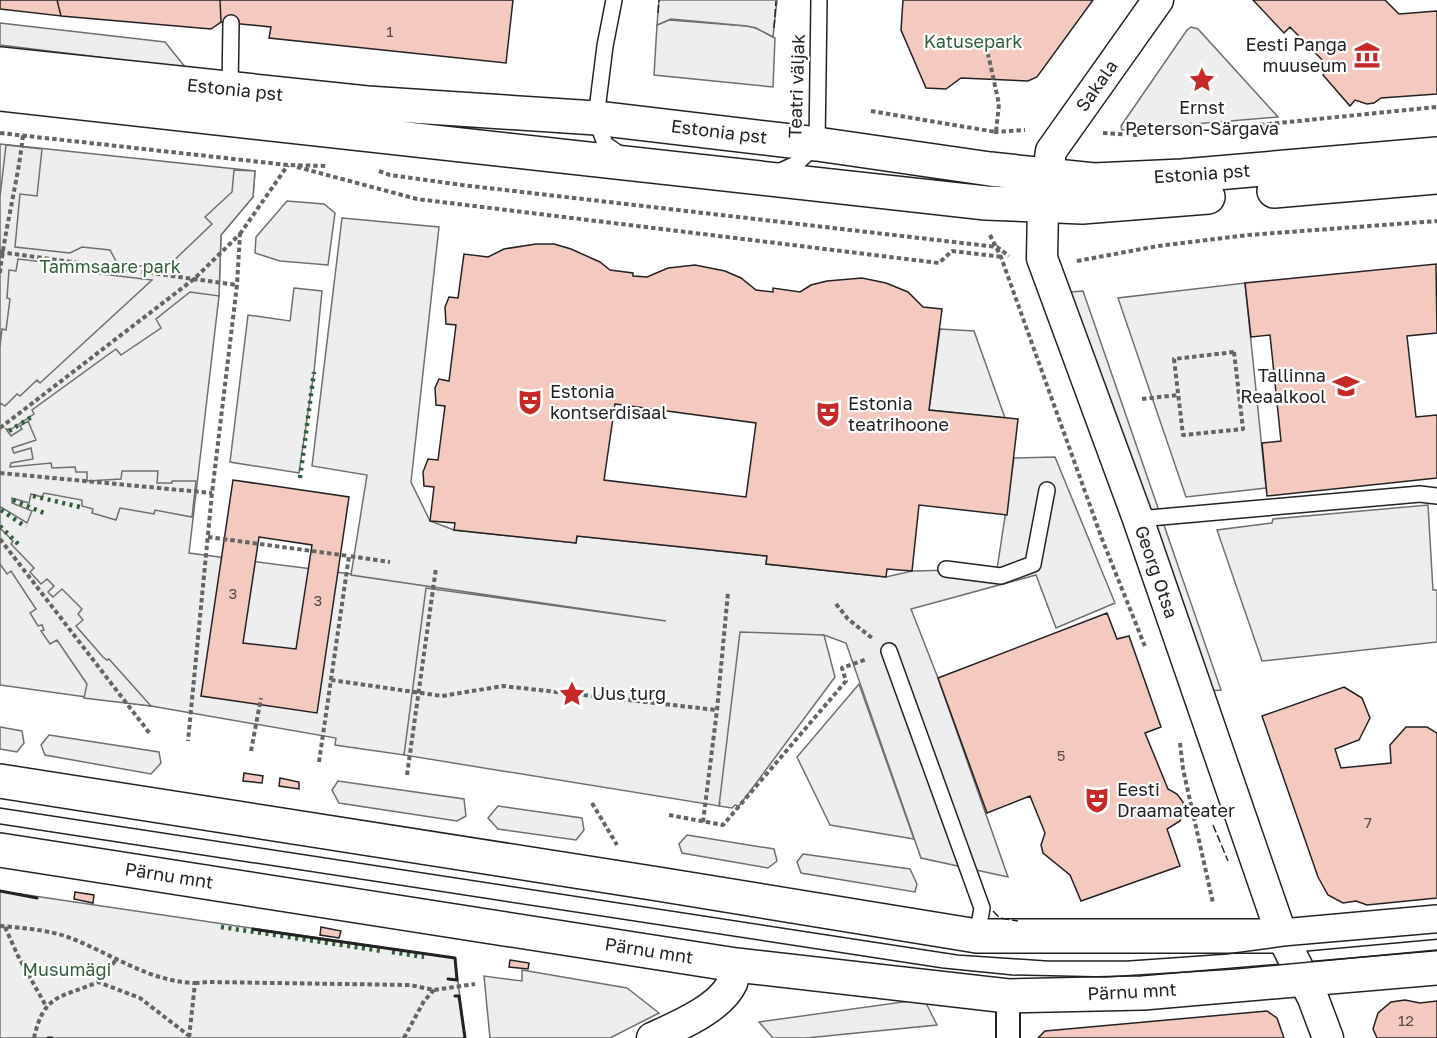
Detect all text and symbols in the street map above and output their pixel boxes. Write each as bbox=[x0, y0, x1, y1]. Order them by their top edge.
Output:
house number: 1 bbox=[386, 22, 394, 40]
park label: Katusepark bbox=[924, 30, 1022, 52]
street label: Teatri väljak bbox=[783, 33, 809, 138]
place label: Eesti Panga muuseum bbox=[1246, 33, 1347, 76]
museum icon: Eesti Panga muuseum bbox=[1352, 40, 1382, 70]
street label: Sakala bbox=[1071, 55, 1122, 115]
place icon: Ernst Peterson-Särgava bbox=[1187, 65, 1217, 95]
street label: Estonia pst bbox=[186, 73, 284, 105]
place label: Ernst Peterson-Särgava bbox=[1125, 96, 1279, 139]
street label: Estonia pst bbox=[670, 114, 769, 148]
street label: Estonia pst bbox=[1153, 159, 1251, 187]
park label: Tammsaare park bbox=[39, 255, 181, 277]
place label: Tallinna Reaalkool bbox=[1240, 364, 1326, 407]
school or university icon: Tallinna Reaalkool bbox=[1331, 371, 1361, 401]
place label: Estonia kontserdisaal bbox=[550, 380, 667, 423]
theatre icon: Estonia kontserdisaal bbox=[515, 387, 545, 417]
place label: Estonia teatrihoone bbox=[848, 392, 949, 435]
theatre icon: Estonia teatrihoone bbox=[813, 399, 843, 429]
street label: Georg Otsa bbox=[1131, 522, 1183, 621]
house number: 3 bbox=[229, 584, 237, 602]
house number: 3 bbox=[314, 591, 322, 609]
place icon: Uus turg bbox=[557, 679, 587, 709]
place label: Uus turg bbox=[592, 682, 666, 704]
house number: 5 bbox=[1057, 746, 1065, 764]
place label: Eesti Draamateater bbox=[1117, 778, 1235, 821]
theatre icon: Eesti Draamateater bbox=[1082, 785, 1112, 815]
house number: 7 bbox=[1364, 813, 1372, 831]
street label: Pärnu mnt bbox=[123, 857, 215, 893]
street label: Pärnu mnt bbox=[603, 932, 695, 968]
park label: Musumägi bbox=[23, 958, 111, 980]
street label: Pärnu mnt bbox=[1087, 978, 1177, 1004]
house number: 12 bbox=[1398, 1011, 1414, 1029]

